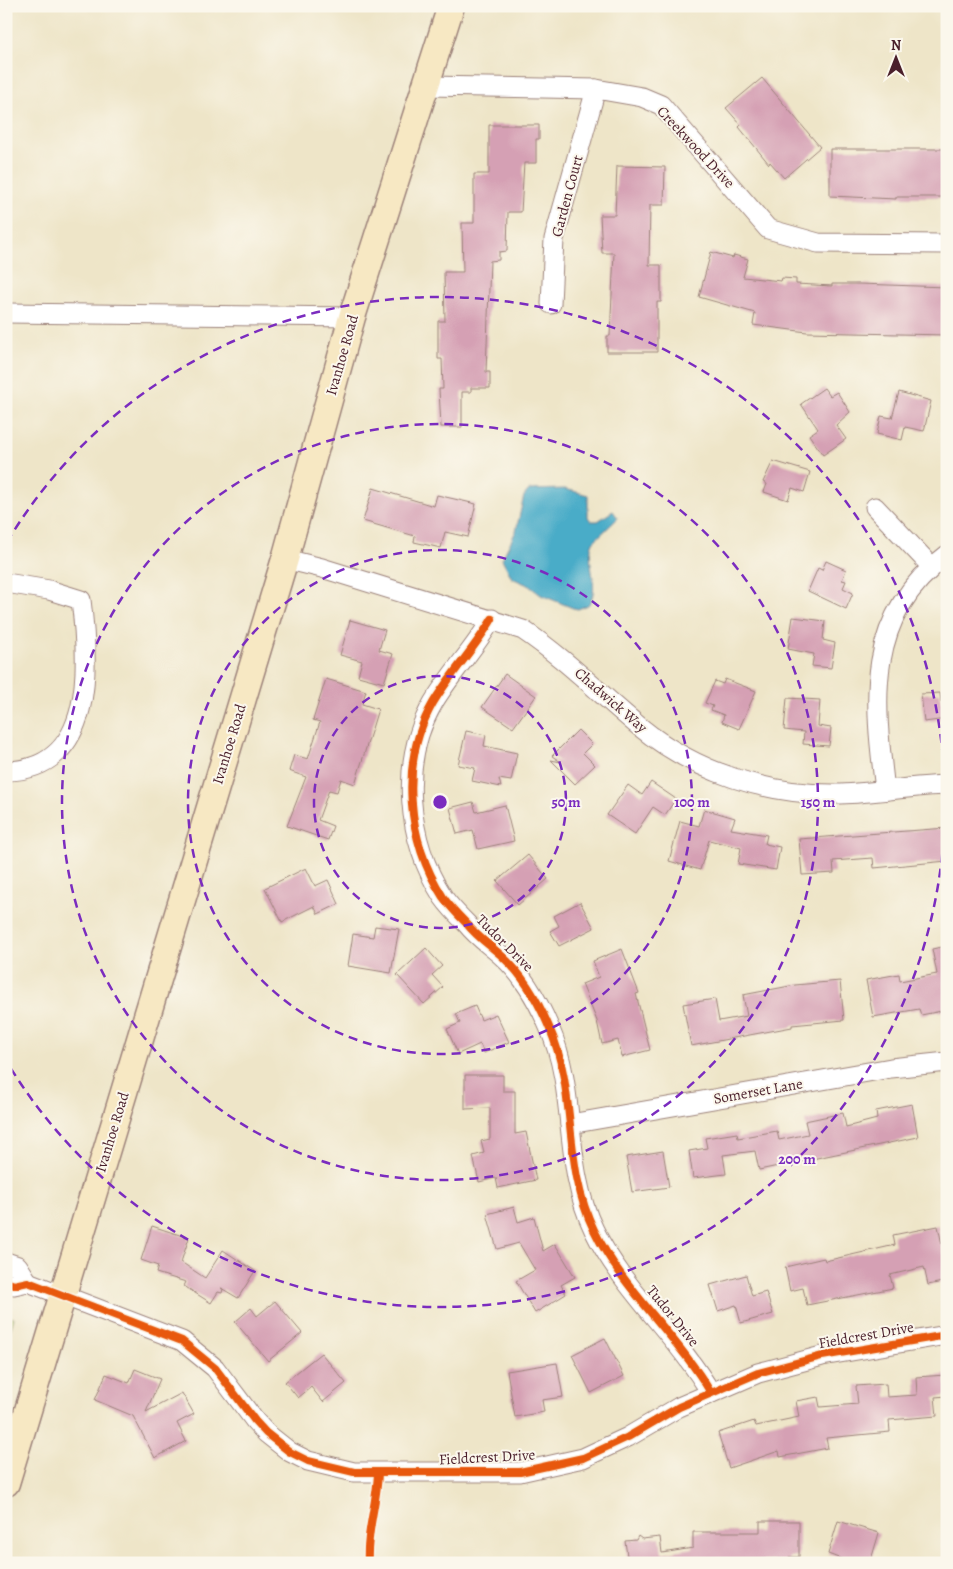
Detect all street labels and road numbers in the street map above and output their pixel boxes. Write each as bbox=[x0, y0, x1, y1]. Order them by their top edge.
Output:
street label: Creekwood Drive bbox=[653, 102, 739, 193]
street label: Garden Court bbox=[546, 153, 588, 239]
street label: Ivanhoe Road bbox=[321, 311, 363, 398]
street label: Chadwick Way bbox=[570, 663, 652, 737]
street label: Ivanhoe Road bbox=[207, 700, 251, 787]
street label: Tudor Drive bbox=[472, 910, 538, 976]
street label: Somerset Lane bbox=[712, 1073, 804, 1109]
street label: Ivanhoe Road bbox=[90, 1088, 134, 1175]
street label: Tudor Drive bbox=[642, 1281, 704, 1351]
street label: Fieldcrest Drive bbox=[817, 1317, 915, 1353]
street label: Fieldcrest Drive bbox=[438, 1444, 536, 1470]

